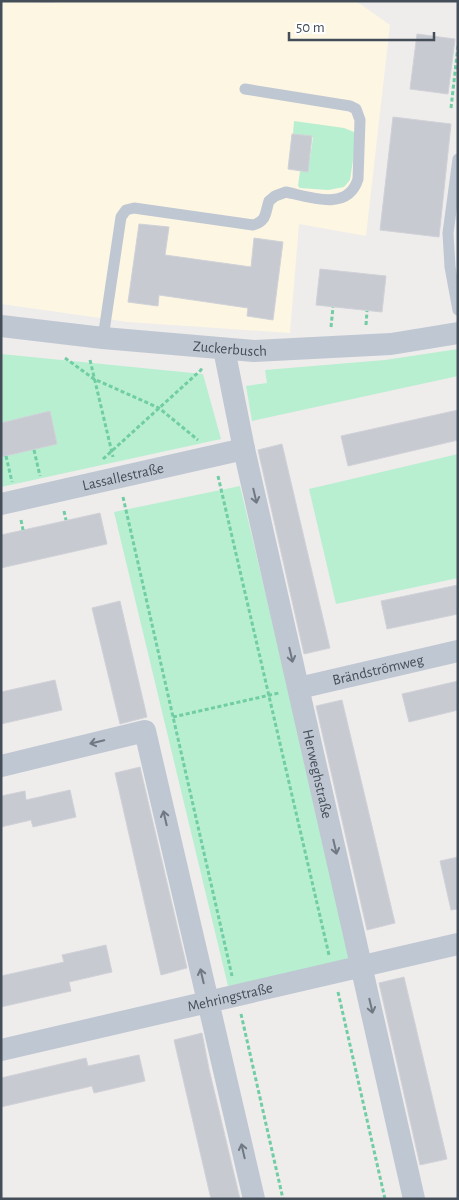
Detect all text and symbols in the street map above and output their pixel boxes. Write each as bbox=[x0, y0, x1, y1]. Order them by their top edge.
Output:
scale bar bbox=[289, 10, 434, 42]
text: 50 m bbox=[296, 20, 325, 35]
street label: Zuckerbusch bbox=[192, 338, 267, 359]
street label: Lassallestraße bbox=[81, 460, 165, 493]
one-way arrow bbox=[250, 488, 260, 504]
one-way arrow bbox=[287, 646, 296, 662]
street label: Brändströmweg bbox=[331, 652, 426, 687]
street label: Herweghstraße bbox=[300, 728, 335, 820]
one-way arrow bbox=[90, 738, 106, 747]
one-way arrow bbox=[160, 810, 169, 826]
one-way arrow bbox=[331, 839, 340, 855]
one-way arrow bbox=[197, 968, 206, 984]
street label: Mehringstraße bbox=[186, 980, 274, 1014]
one-way arrow bbox=[367, 997, 376, 1013]
one-way arrow bbox=[238, 1144, 247, 1160]

